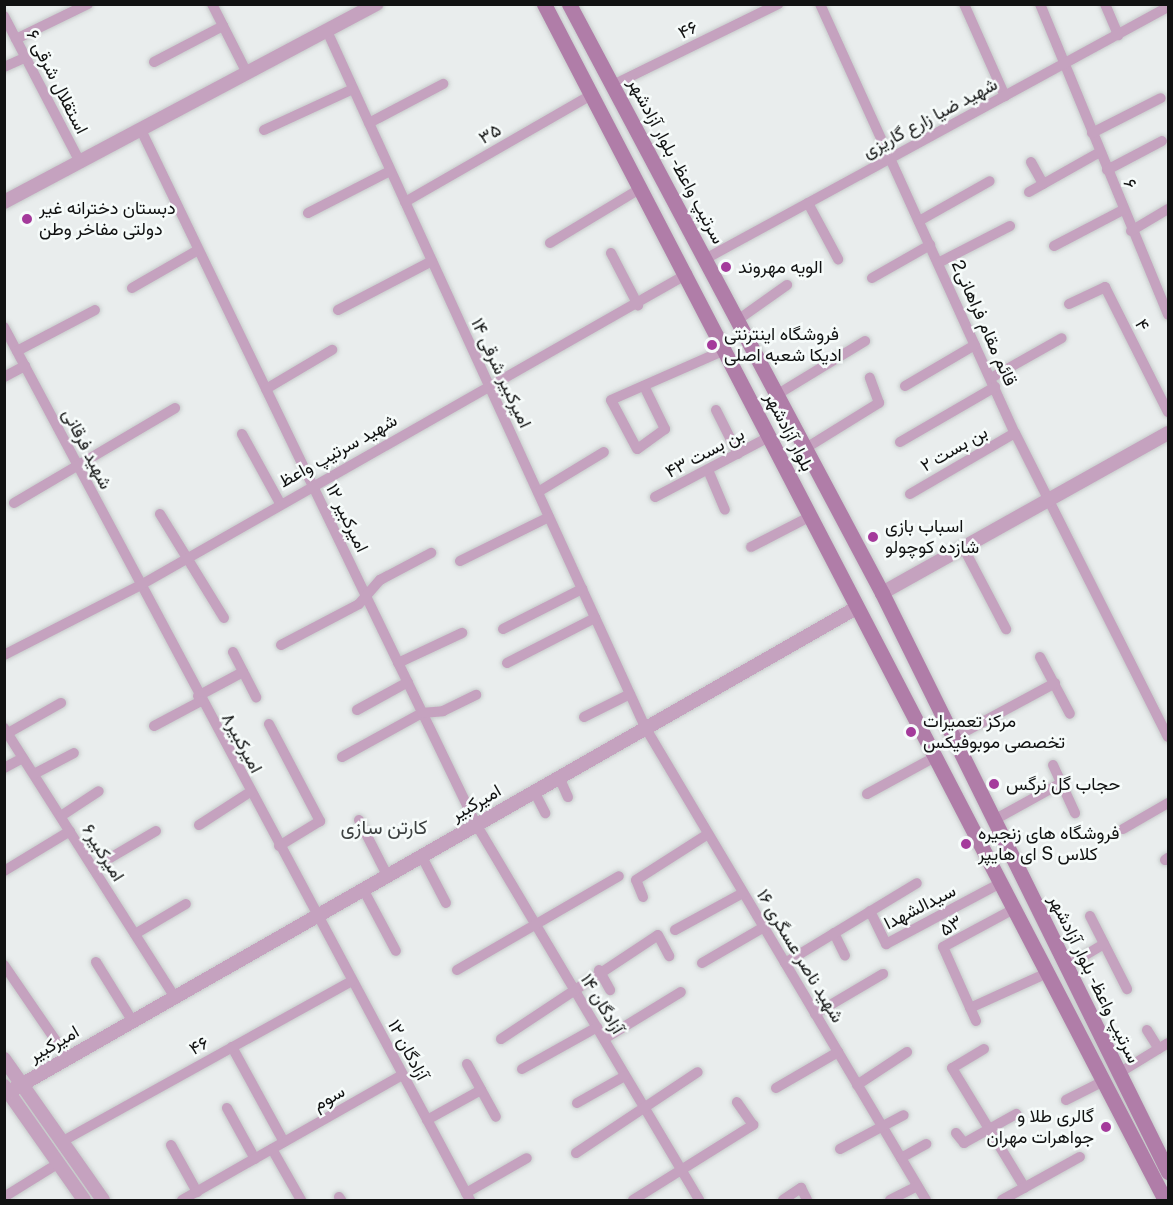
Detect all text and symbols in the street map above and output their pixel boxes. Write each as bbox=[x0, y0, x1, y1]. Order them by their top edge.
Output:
street label: ۴۶ bbox=[675, 16, 701, 44]
street label: استقلال شرقی ۶ bbox=[22, 26, 92, 138]
street label: سرتیپ واعظ - بلوار آزادشهر bbox=[622, 72, 730, 250]
street label: شهید ضیا زارع گاریزی bbox=[859, 73, 1001, 163]
street label: ۳۵ bbox=[475, 119, 505, 149]
street label: ۶ bbox=[1118, 176, 1142, 192]
place label: دبستان دخترانه غیر دولتی مفاخر وطن bbox=[39, 198, 176, 240]
marker: دبستان دخترانه غیر دولتی مفاخر وطن bbox=[20, 212, 34, 226]
place label: الویه مهروند bbox=[738, 256, 823, 278]
street label: 2قائم مقام فراهانی bbox=[947, 257, 1021, 389]
marker: الویه مهروند bbox=[719, 260, 733, 274]
street label: ۱۴ امیرکبیر شرقی bbox=[466, 315, 536, 431]
street label: ۴ bbox=[1130, 316, 1154, 334]
place label: فروشگاه اینترنتی ادیکا شعبه اصلی bbox=[724, 324, 842, 366]
marker: فروشگاه اینترنتی ادیکا شعبه اصلی bbox=[705, 338, 719, 352]
street label: بلوار آزادشهر bbox=[760, 389, 818, 475]
street label: شهید فرقانی bbox=[58, 405, 116, 493]
street label: شهید سرتیپ واعظ bbox=[275, 410, 401, 492]
street label: بن بست ۲ bbox=[917, 421, 991, 477]
street label: بن بست ۴۳ bbox=[662, 423, 748, 483]
street label: امیرکبیر ۱۲ bbox=[321, 480, 373, 556]
place label: اسباب بازی شازده کوچولو bbox=[885, 516, 979, 558]
marker: اسباب بازی شازده کوچولو bbox=[866, 530, 880, 544]
street label: امیرکبیر۸ bbox=[217, 709, 267, 777]
place label: مرکز تعمیرات تخصصی موبوفیکس bbox=[923, 711, 1065, 754]
marker: مرکز تعمیرات تخصصی موبوفیکس bbox=[904, 725, 918, 739]
place label: حجاب گل نرگس bbox=[1006, 773, 1120, 795]
marker: حجاب گل نرگس bbox=[987, 777, 1001, 791]
street label: امیرکبیر bbox=[447, 780, 505, 826]
district label: کارتن سازی bbox=[341, 815, 427, 839]
street label: امیرکبیر۶ bbox=[77, 820, 129, 886]
place label: فروشگاه های زنجیره ای هایپر S کلاس bbox=[978, 823, 1119, 866]
marker: فروشگاه های زنجیره ای هایپر S کلاس bbox=[959, 837, 973, 851]
street label: سیدالشهدا bbox=[881, 880, 959, 934]
street label: ۱۶ شهید ناصر عسگری bbox=[752, 885, 848, 1027]
street label: سرتیپ واعظ - بلوار آزادشهر bbox=[1043, 889, 1145, 1069]
street label: ۵۳ bbox=[936, 911, 966, 941]
street label: ۱۴ آزادگان bbox=[576, 970, 628, 1038]
street label: ۱۲ آزادگان bbox=[383, 1016, 433, 1084]
street label: امیرکبیر bbox=[25, 1021, 83, 1067]
street label: ۴۶ bbox=[185, 1032, 213, 1060]
street label: سوم bbox=[309, 1081, 349, 1115]
place label: گالری طلا و جواهرات مهران bbox=[987, 1106, 1094, 1148]
marker: گالری طلا و جواهرات مهران bbox=[1099, 1120, 1113, 1134]

